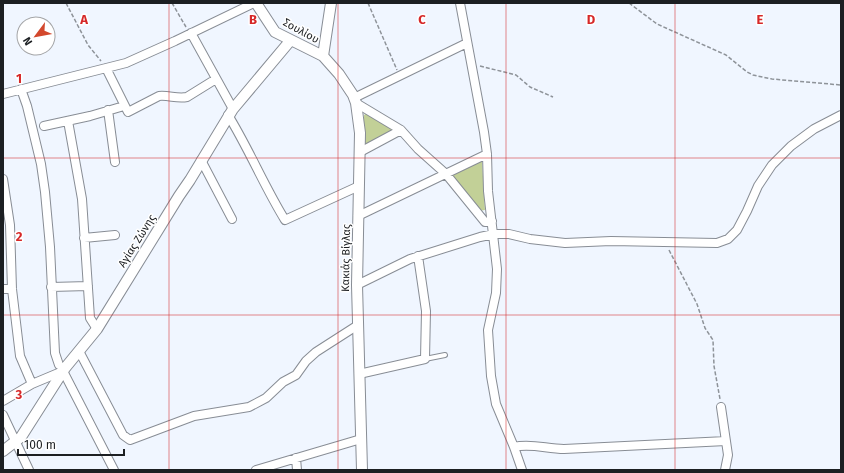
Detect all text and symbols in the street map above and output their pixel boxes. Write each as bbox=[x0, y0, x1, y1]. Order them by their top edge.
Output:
text: A bbox=[79, 12, 88, 27]
text: B bbox=[249, 12, 257, 27]
text: C bbox=[418, 12, 426, 27]
text: D bbox=[587, 12, 596, 27]
text: E bbox=[757, 12, 764, 27]
north arrow bbox=[16, 16, 56, 56]
street label: Σουλίου bbox=[281, 16, 321, 46]
text: N bbox=[20, 34, 35, 48]
text: 1 bbox=[16, 71, 22, 86]
street label: Αγίας Ζώνης bbox=[116, 212, 158, 270]
street label: Κακιάς Βίγλας bbox=[339, 224, 353, 292]
text: 2 bbox=[16, 229, 23, 244]
text: 3 bbox=[15, 387, 23, 402]
scale bar bbox=[18, 431, 124, 457]
text: 100 m bbox=[24, 438, 56, 452]

